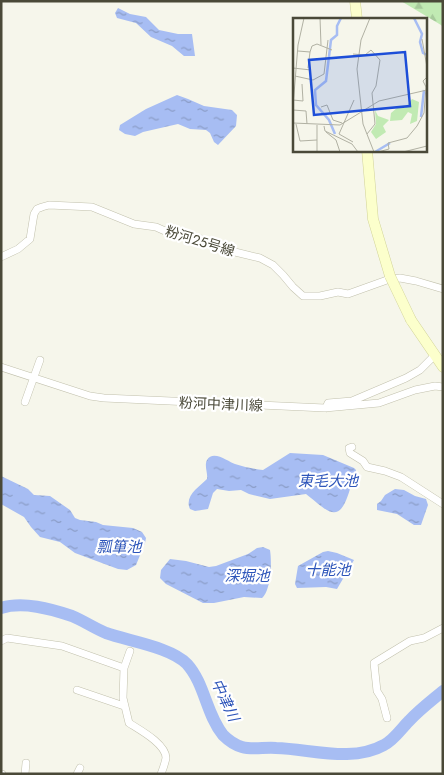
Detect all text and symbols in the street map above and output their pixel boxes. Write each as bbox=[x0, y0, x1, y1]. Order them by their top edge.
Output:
inset map bbox=[293, 18, 426, 151]
street label: 粉河25号線 bbox=[163, 221, 237, 261]
street label: 粉河中津川線 bbox=[179, 393, 263, 415]
water label: 東毛大池 bbox=[298, 470, 360, 492]
water label: 瓢箪池 bbox=[96, 536, 143, 558]
water label: 十能池 bbox=[305, 559, 352, 581]
water label: 深堀池 bbox=[224, 565, 271, 587]
water label: 中津川 bbox=[206, 675, 245, 727]

